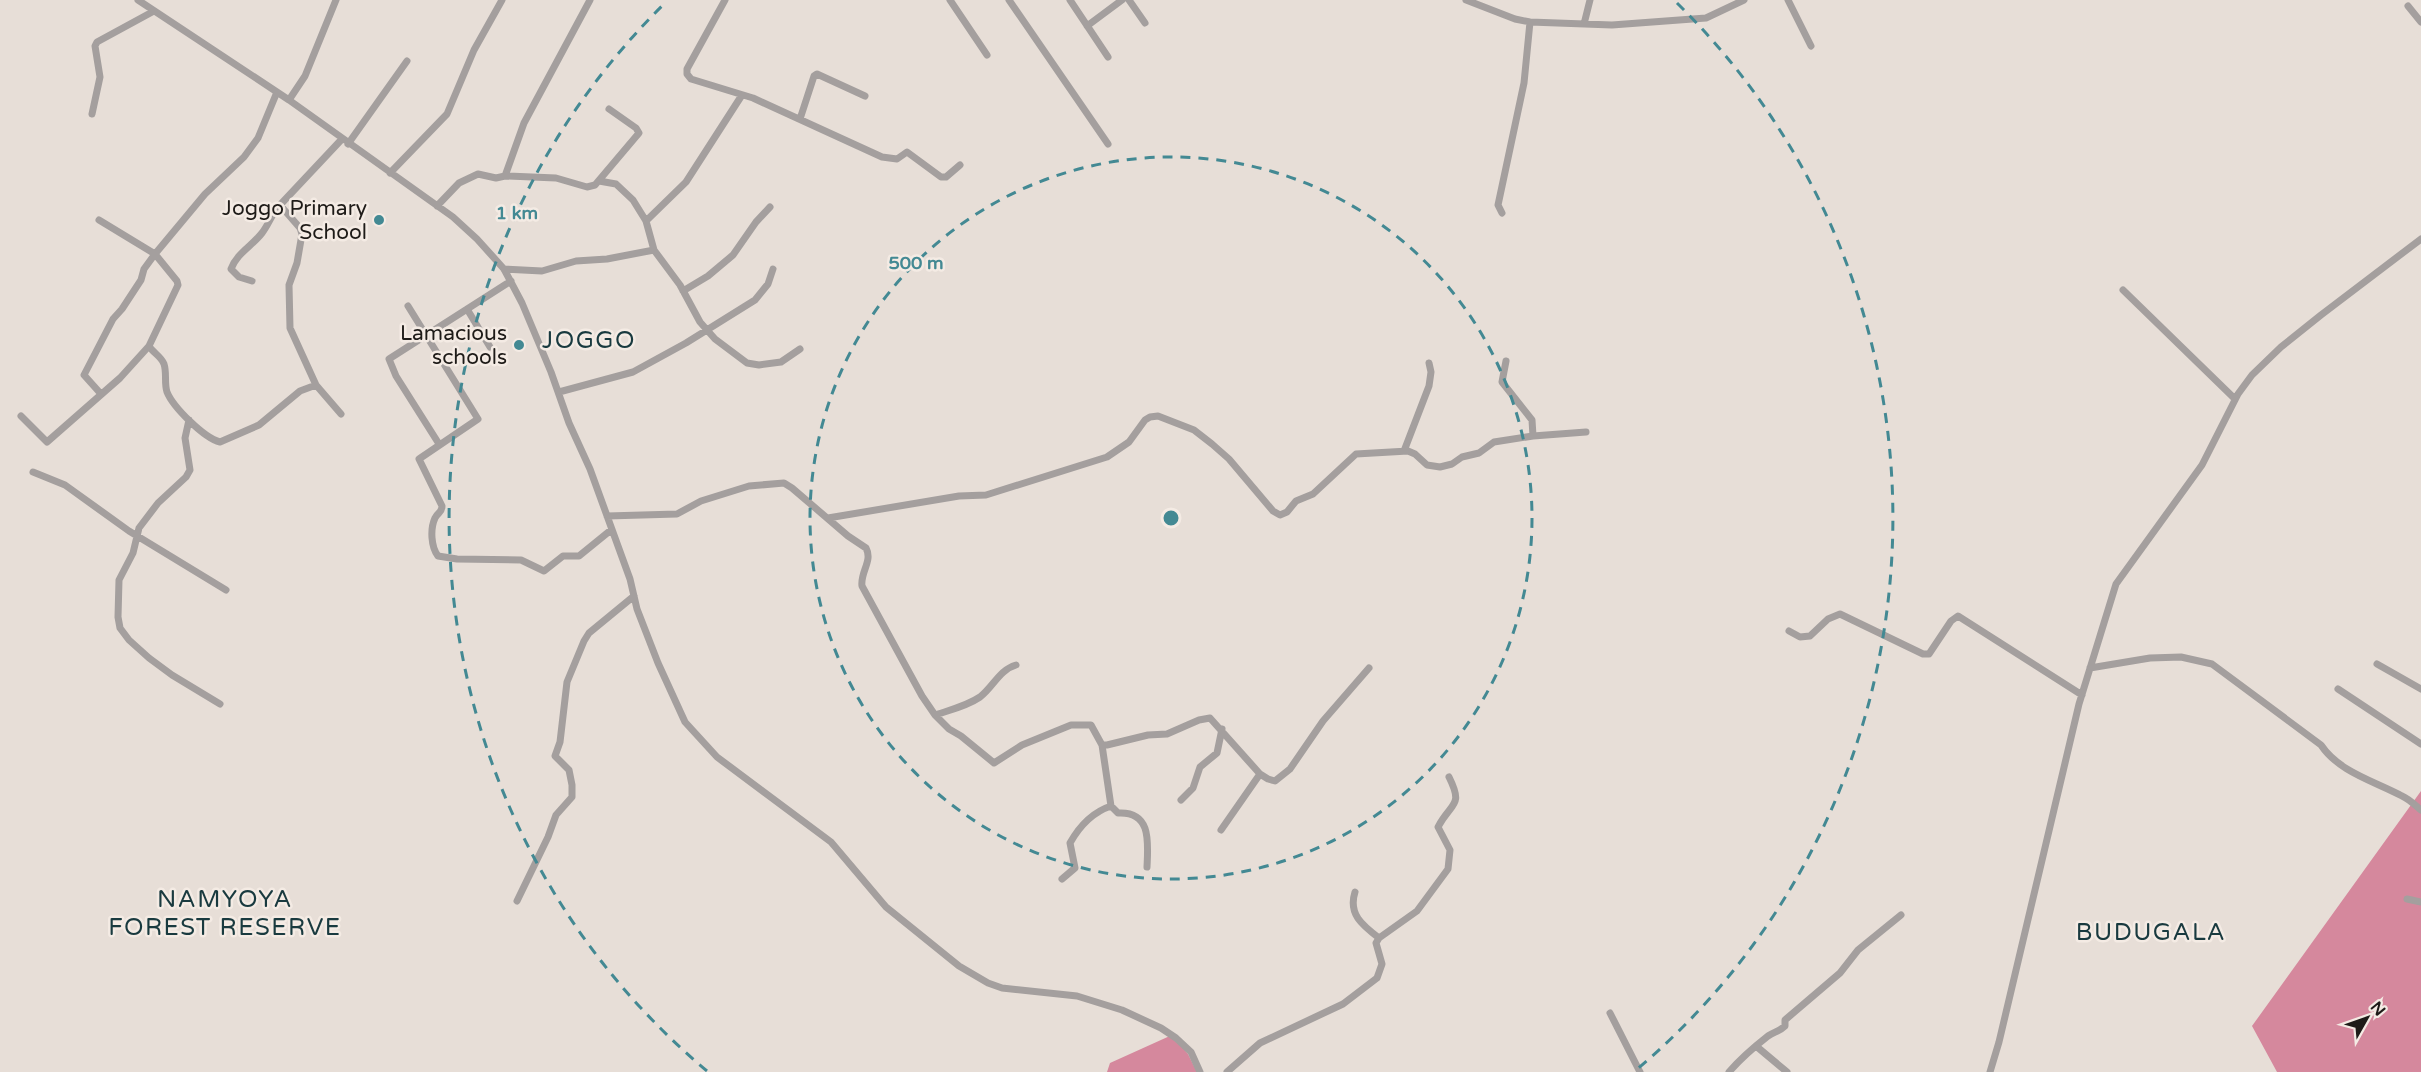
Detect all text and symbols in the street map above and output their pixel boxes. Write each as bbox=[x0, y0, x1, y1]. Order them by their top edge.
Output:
place label: Joggo Primary School bbox=[222, 196, 367, 245]
text: 1 km bbox=[496, 202, 538, 224]
marker: Joggo Primary School bbox=[372, 213, 386, 227]
text: 500 m bbox=[888, 252, 944, 274]
place label: Lamacious schools bbox=[400, 321, 507, 370]
district label: JOGGO bbox=[542, 326, 636, 355]
marker: Lamacious schools bbox=[512, 338, 526, 352]
centre of rings bbox=[1161, 508, 1181, 528]
district label: NAMYOYA FOREST RESERVE bbox=[108, 885, 342, 942]
district label: BUDUGALA bbox=[2076, 918, 2226, 947]
north arrow bbox=[2337, 988, 2397, 1048]
text: N bbox=[2366, 998, 2390, 1020]

